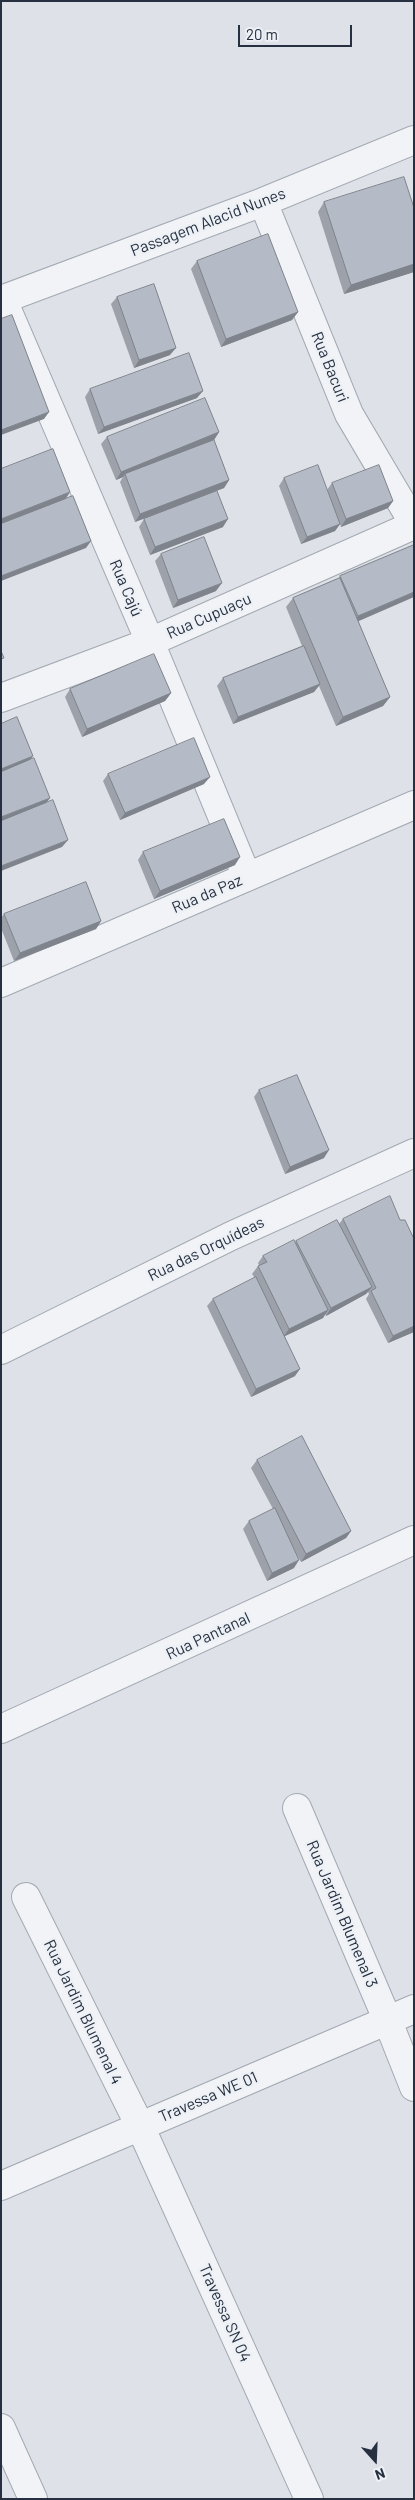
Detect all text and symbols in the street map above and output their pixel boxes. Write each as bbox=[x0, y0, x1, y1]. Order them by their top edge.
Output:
scale bar bbox=[240, 15, 354, 47]
text: 20 m bbox=[246, 25, 278, 43]
street label: Passagem Alacid Nunes bbox=[128, 184, 288, 260]
street label: Rua Bacuri bbox=[307, 329, 353, 405]
street label: Rua Cajú bbox=[105, 557, 147, 619]
street label: Rua Cupuaçu bbox=[164, 589, 254, 643]
street label: Rua da Paz bbox=[169, 871, 245, 917]
street label: Rua das Orquídeas bbox=[145, 1213, 267, 1285]
street label: Rua Pantanal bbox=[163, 1608, 253, 1664]
street label: Rua Jardim Blumenal 3 bbox=[302, 1838, 382, 1990]
street label: Rua Jardim Blumenal 4 bbox=[40, 1937, 126, 2087]
street label: Travessa WE 01 bbox=[156, 2068, 260, 2126]
street label: Travessa SN 04 bbox=[195, 2261, 255, 2365]
north arrow bbox=[350, 2435, 400, 2485]
text: N bbox=[373, 2465, 388, 2484]

